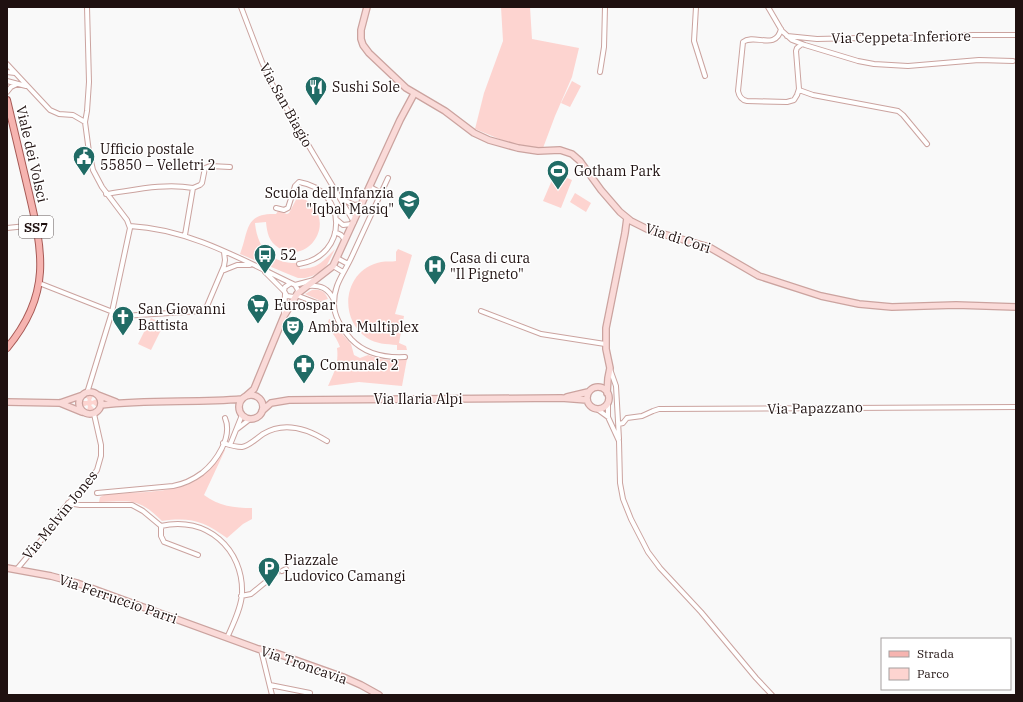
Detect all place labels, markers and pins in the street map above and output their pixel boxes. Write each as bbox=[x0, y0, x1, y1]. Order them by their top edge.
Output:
restaurant icon: Sushi Sole bbox=[303, 74, 329, 107]
place label: Sushi Sole bbox=[332, 78, 400, 96]
place label: Ufficio postale 55850 – Velletri 2 bbox=[100, 140, 216, 174]
public building icon: Ufficio postale 55850 – Velletri 2 bbox=[71, 144, 97, 177]
sports icon: Gotham Park bbox=[545, 158, 571, 191]
place label: Gotham Park bbox=[574, 162, 661, 180]
place label: Scuola dell'Infanzia "Iqbal Masiq" bbox=[265, 184, 394, 218]
school or university icon: Scuola dell'Infanzia "Iqbal Masiq" bbox=[396, 188, 422, 221]
bus stop icon: 52 bbox=[252, 242, 278, 275]
place label: 52 bbox=[280, 246, 297, 264]
place label: Casa di cura "Il Pigneto" bbox=[450, 249, 531, 283]
hospital icon: Casa di cura "Il Pigneto" bbox=[422, 253, 448, 286]
supermarket icon: Eurospar bbox=[245, 292, 271, 325]
place label: Eurospar bbox=[274, 296, 336, 314]
place label: San Giovanni Battista bbox=[138, 300, 226, 334]
church icon: San Giovanni Battista bbox=[110, 304, 136, 337]
theatre icon: Ambra Multiplex bbox=[280, 314, 306, 347]
place label: Ambra Multiplex bbox=[308, 318, 419, 336]
pharmacy icon: Comunale 2 bbox=[291, 352, 317, 385]
place label: Comunale 2 bbox=[320, 356, 399, 374]
place label: Piazzale Ludovico Camangi bbox=[284, 551, 406, 585]
parking icon: Piazzale Ludovico Camangi bbox=[256, 555, 282, 588]

